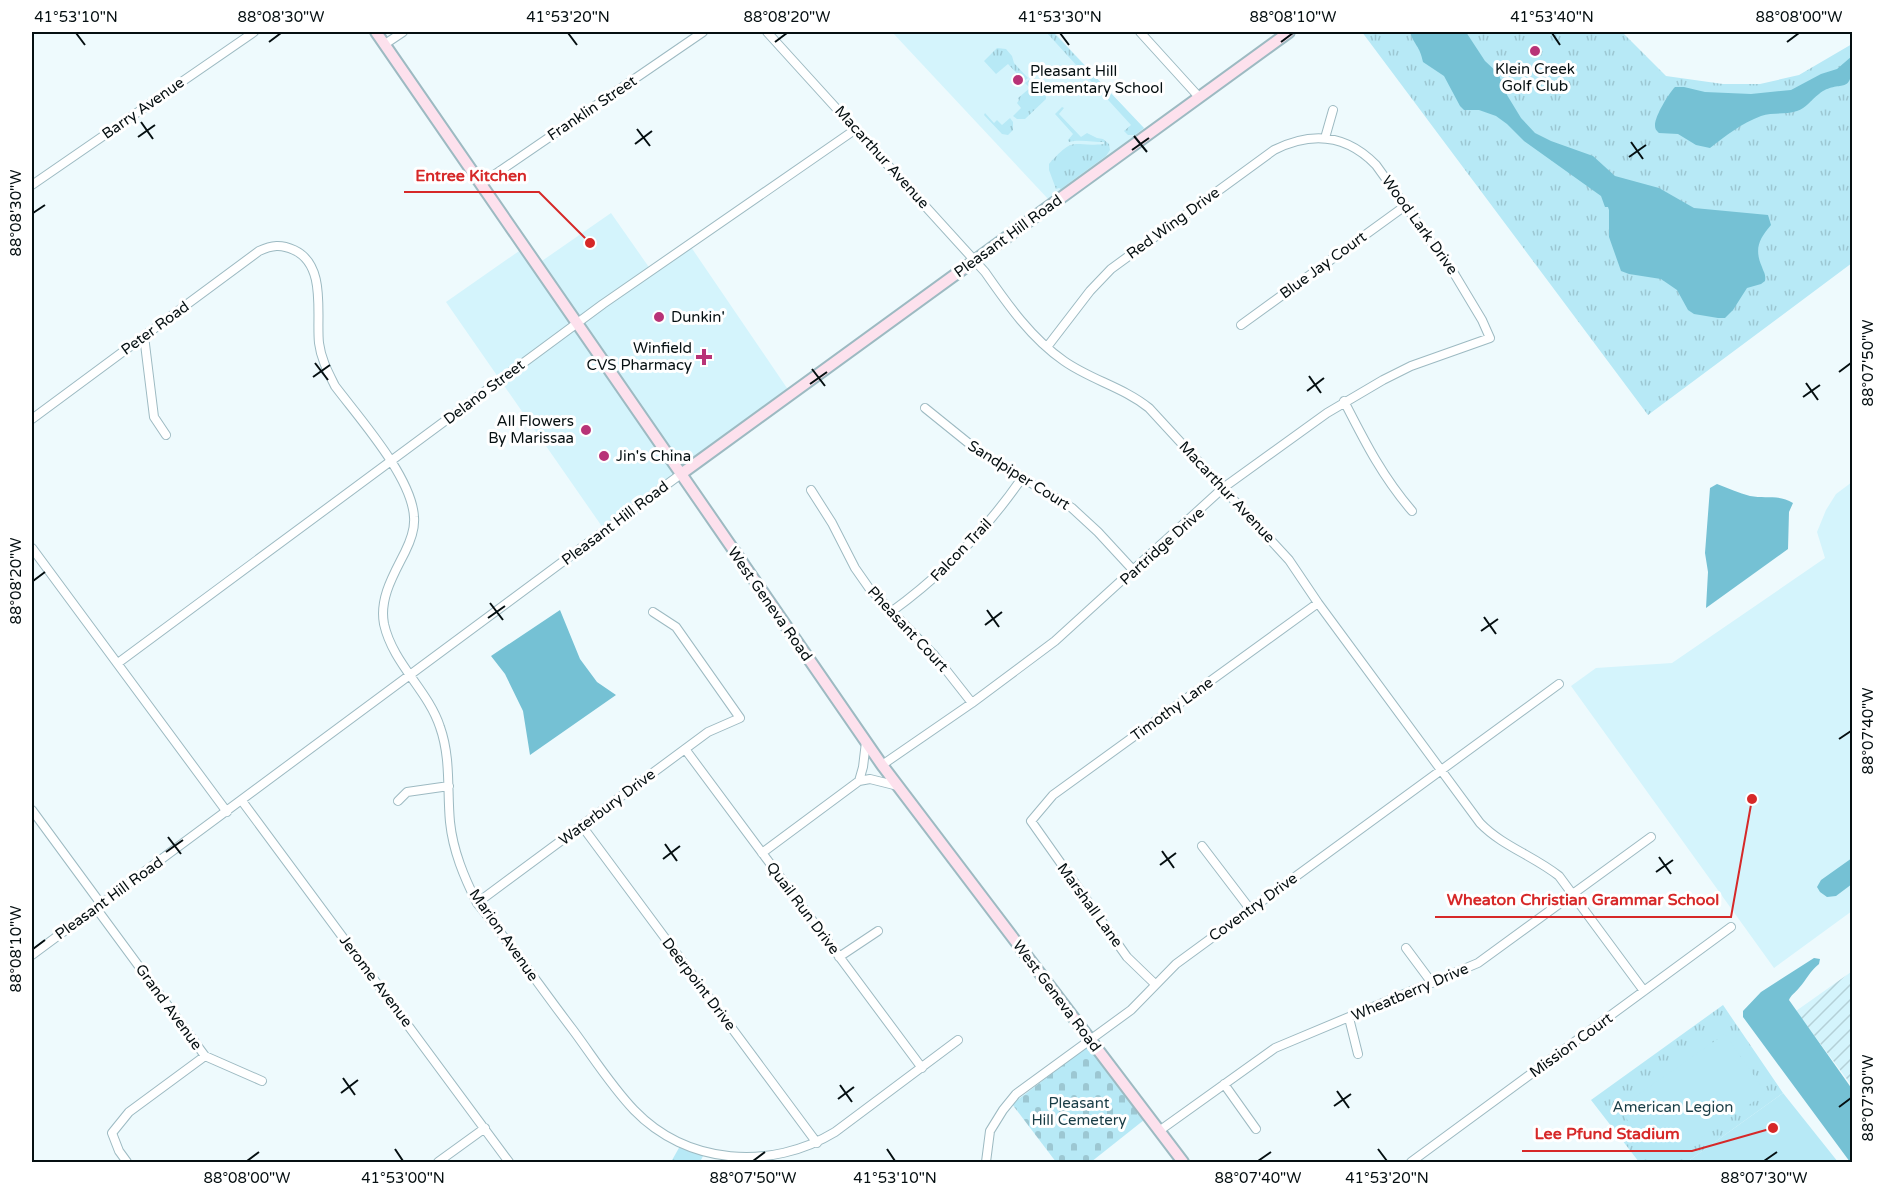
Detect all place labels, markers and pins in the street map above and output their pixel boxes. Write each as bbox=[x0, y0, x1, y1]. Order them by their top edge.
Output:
marker: Klein Creek Golf Club bbox=[1528, 44, 1542, 58]
place label: Klein Creek Golf Club bbox=[1495, 60, 1575, 95]
place label: Pleasant Hill Elementary School bbox=[1030, 62, 1163, 97]
marker: Pleasant Hill Elementary School bbox=[1011, 73, 1025, 87]
callout: Entree Kitchen bbox=[404, 158, 539, 192]
place label: Dunkin' bbox=[671, 308, 725, 326]
marker: Dunkin' bbox=[652, 310, 666, 324]
place label: Winfield CVS Pharmacy bbox=[587, 339, 692, 374]
marker: Winfield CVS Pharmacy bbox=[697, 350, 711, 364]
place label: All Flowers By Marissaa bbox=[488, 412, 574, 447]
marker: All Flowers By Marissaa bbox=[579, 423, 593, 437]
place label: Jin's China bbox=[616, 447, 691, 465]
marker: Jin's China bbox=[597, 449, 611, 463]
callout: Wheaton Christian Grammar School bbox=[1435, 883, 1731, 917]
callout: Lee Pfund Stadium bbox=[1522, 1117, 1692, 1151]

